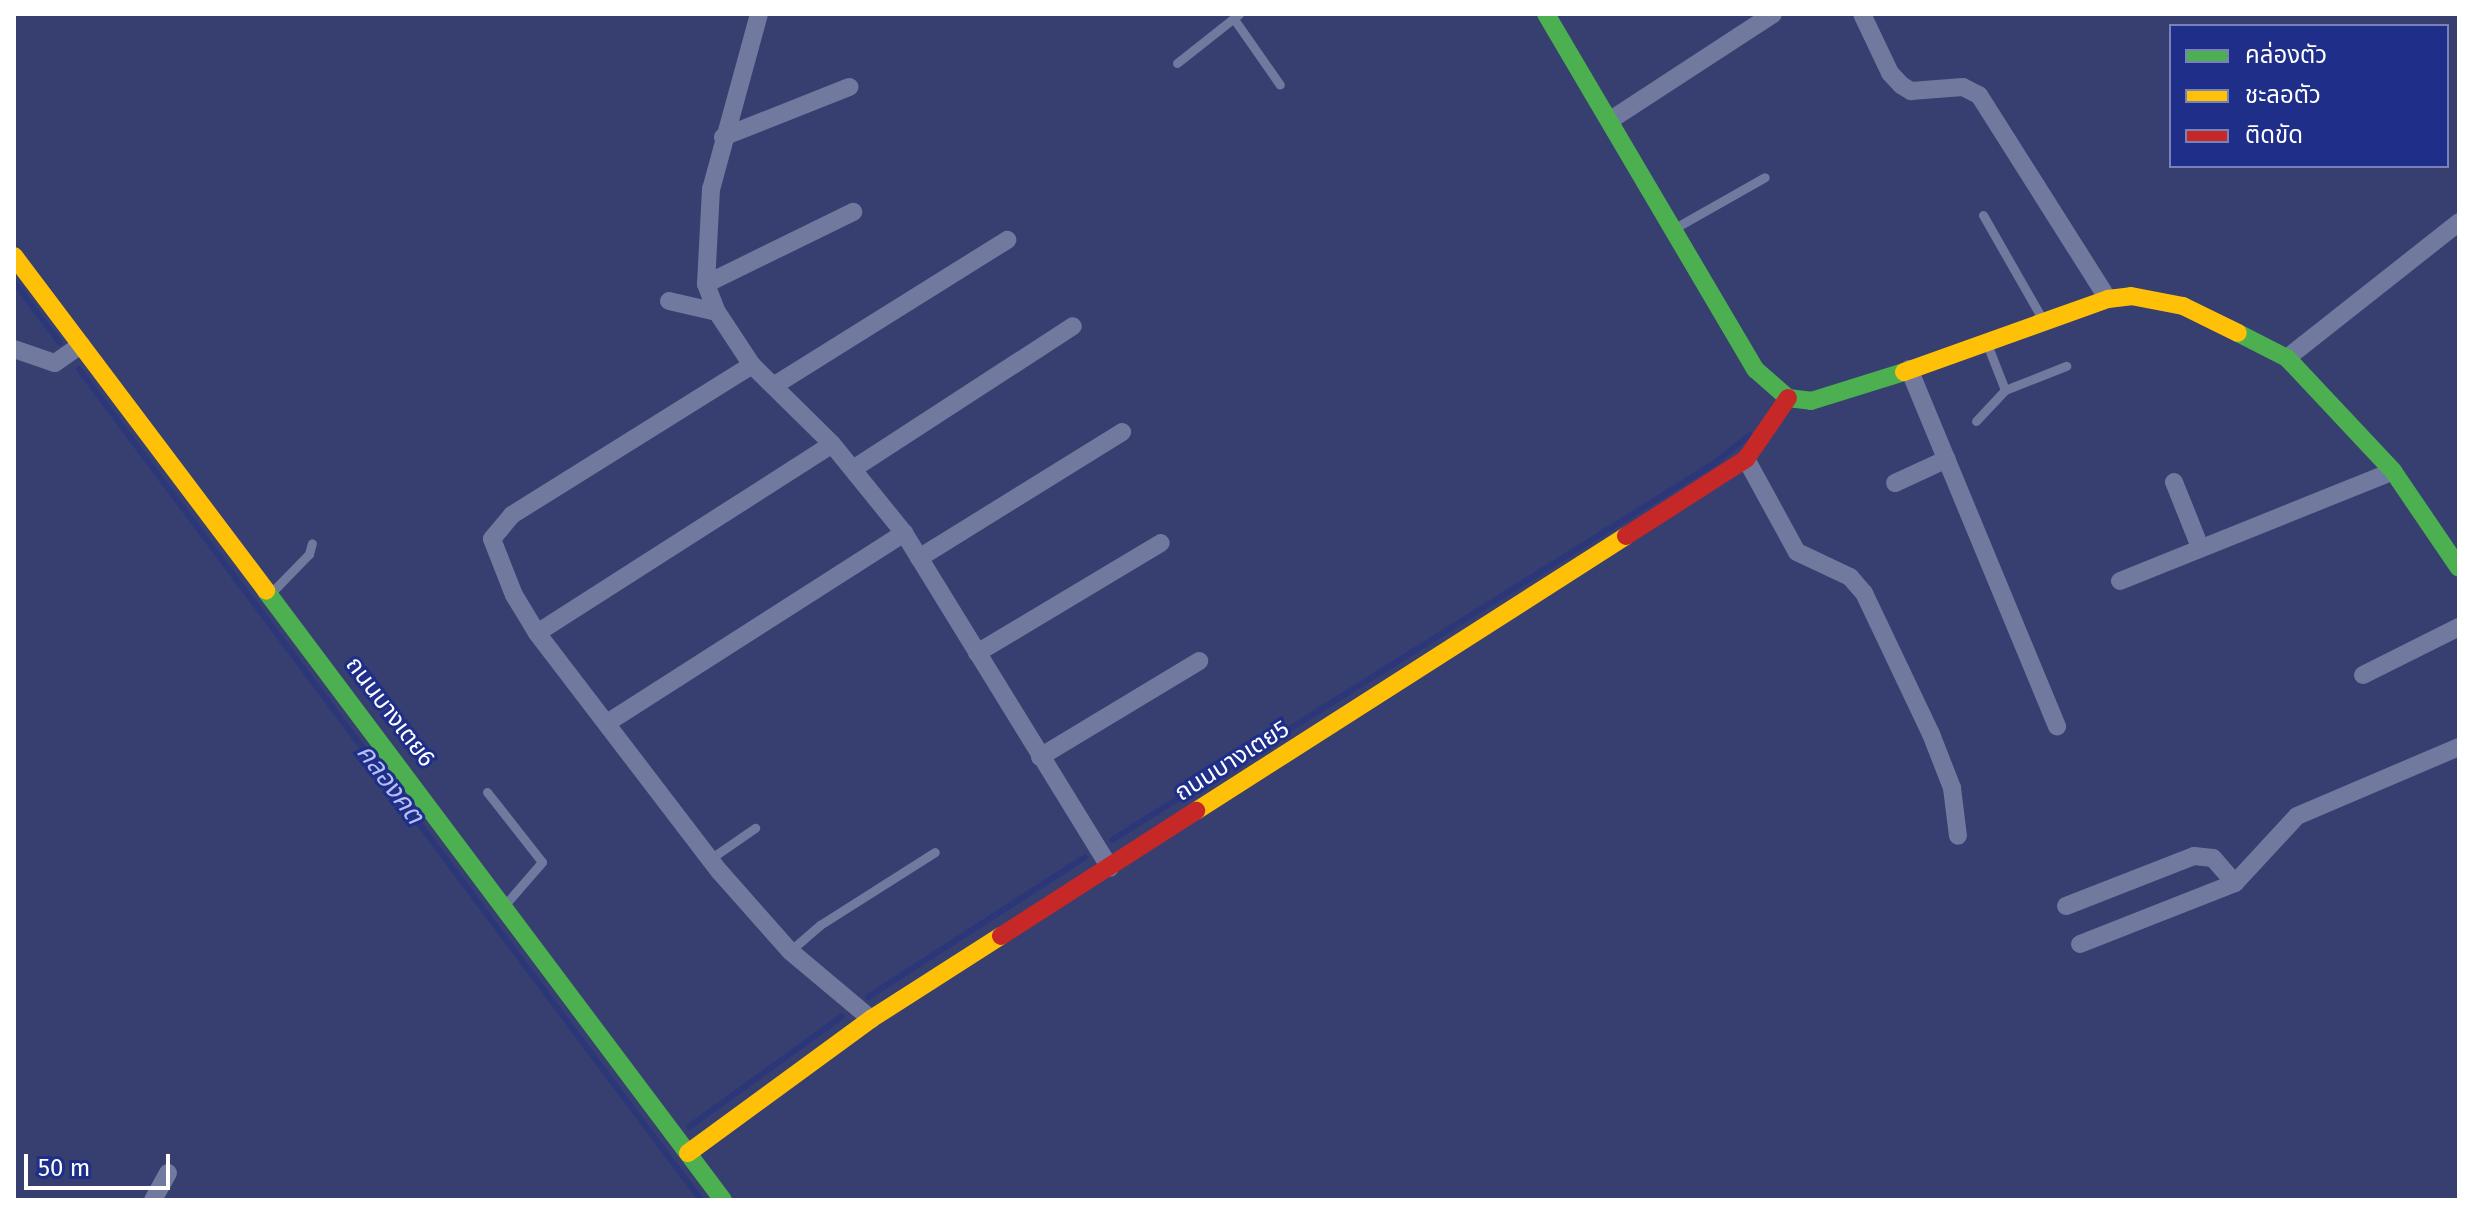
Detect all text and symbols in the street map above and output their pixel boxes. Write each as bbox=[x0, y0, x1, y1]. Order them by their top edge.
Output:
legend bbox=[2169, 24, 2449, 168]
text: คล่องตัว bbox=[2245, 41, 2327, 69]
text: ชะลอตัว bbox=[2245, 81, 2321, 109]
text: ติดขัด bbox=[2245, 121, 2303, 149]
street label: ถนนบางเตย6 bbox=[339, 651, 441, 773]
street label: ถนนบางเตย5 bbox=[1170, 715, 1294, 807]
water label: คลองคต bbox=[350, 738, 430, 830]
scale bar bbox=[28, 1138, 174, 1188]
text: 50 m bbox=[38, 1154, 90, 1182]

